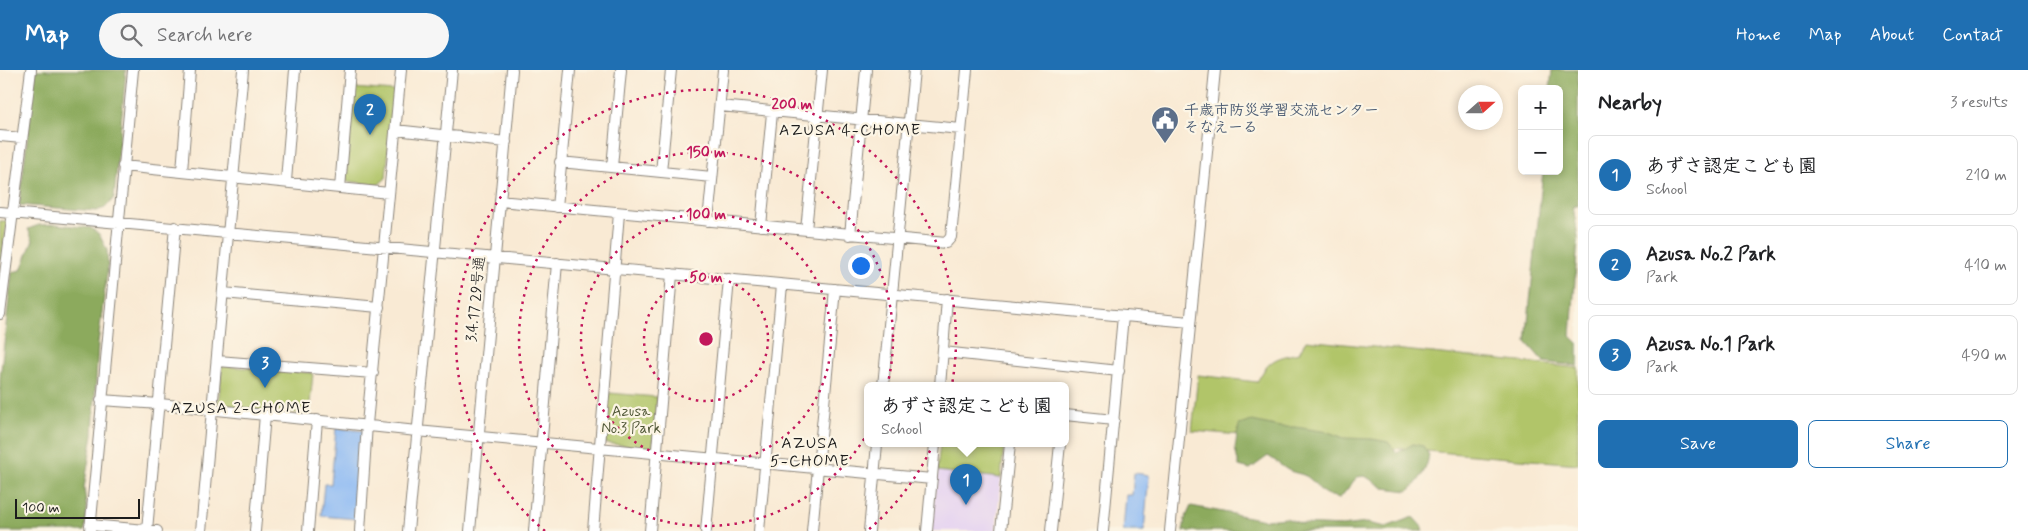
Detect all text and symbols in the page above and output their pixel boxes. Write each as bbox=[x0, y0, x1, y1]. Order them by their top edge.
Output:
search box bbox=[99, 13, 449, 58]
text: Map bbox=[25, 20, 69, 51]
icon: search bbox=[117, 21, 145, 49]
text: Search here bbox=[157, 23, 253, 48]
text: Home bbox=[1736, 23, 1781, 47]
text: Map bbox=[1809, 23, 1842, 47]
text: About bbox=[1870, 23, 1914, 47]
text: Contact bbox=[1942, 23, 2003, 47]
north arrow bbox=[1458, 85, 1503, 130]
map controls bbox=[1518, 85, 1563, 175]
button: + bbox=[1518, 85, 1563, 130]
text: Nearby bbox=[1598, 89, 1662, 117]
text: 3 results bbox=[1950, 92, 2008, 113]
pin: 2 bbox=[354, 94, 386, 135]
text: 200 m bbox=[772, 95, 813, 115]
place label: 千歳市防災学習交流センター そなえーる bbox=[1184, 101, 1379, 138]
public building icon: 千歳市防災学習交流センター そなえーる bbox=[1150, 105, 1180, 144]
district label: AZUSA 4-CHOME bbox=[779, 120, 921, 141]
button: − bbox=[1518, 130, 1563, 175]
text: 150 m bbox=[686, 143, 726, 163]
text: あずさ認定こども園 bbox=[1646, 154, 1817, 179]
text: 1 bbox=[1611, 165, 1619, 186]
text: 210 m bbox=[1966, 165, 2007, 186]
text: School bbox=[1646, 179, 1687, 200]
text: 100 m bbox=[686, 205, 726, 225]
text: Azusa No.2 Park bbox=[1646, 242, 1776, 267]
your location bbox=[848, 253, 874, 279]
street label: 3.4.17 29号通 bbox=[462, 255, 490, 343]
text: 2 bbox=[1611, 255, 1619, 276]
text: 410 m bbox=[1964, 255, 2007, 276]
text: Park bbox=[1646, 267, 1678, 288]
text: 50 m bbox=[689, 268, 723, 288]
centre of rings bbox=[697, 330, 715, 348]
text: Azusa No.1 Park bbox=[1646, 332, 1775, 357]
text: 3 bbox=[1611, 345, 1619, 366]
text: 490 m bbox=[1961, 345, 2007, 366]
pin: 3 bbox=[249, 347, 281, 388]
text: Park bbox=[1646, 357, 1678, 378]
popup bbox=[864, 382, 1069, 447]
text: あずさ認定こども園 bbox=[881, 394, 1052, 419]
district label: AZUSA 2-CHOME bbox=[171, 398, 311, 419]
park label: Azusa No.3 Park bbox=[601, 402, 661, 439]
text: School bbox=[881, 419, 922, 440]
button: Save bbox=[1598, 420, 1798, 468]
button: Share bbox=[1808, 420, 2008, 468]
district label: AZUSA 5-CHOME bbox=[770, 433, 850, 472]
pin: 1 bbox=[950, 464, 982, 505]
scale bar bbox=[15, 496, 140, 519]
text: 100 m bbox=[22, 499, 60, 517]

